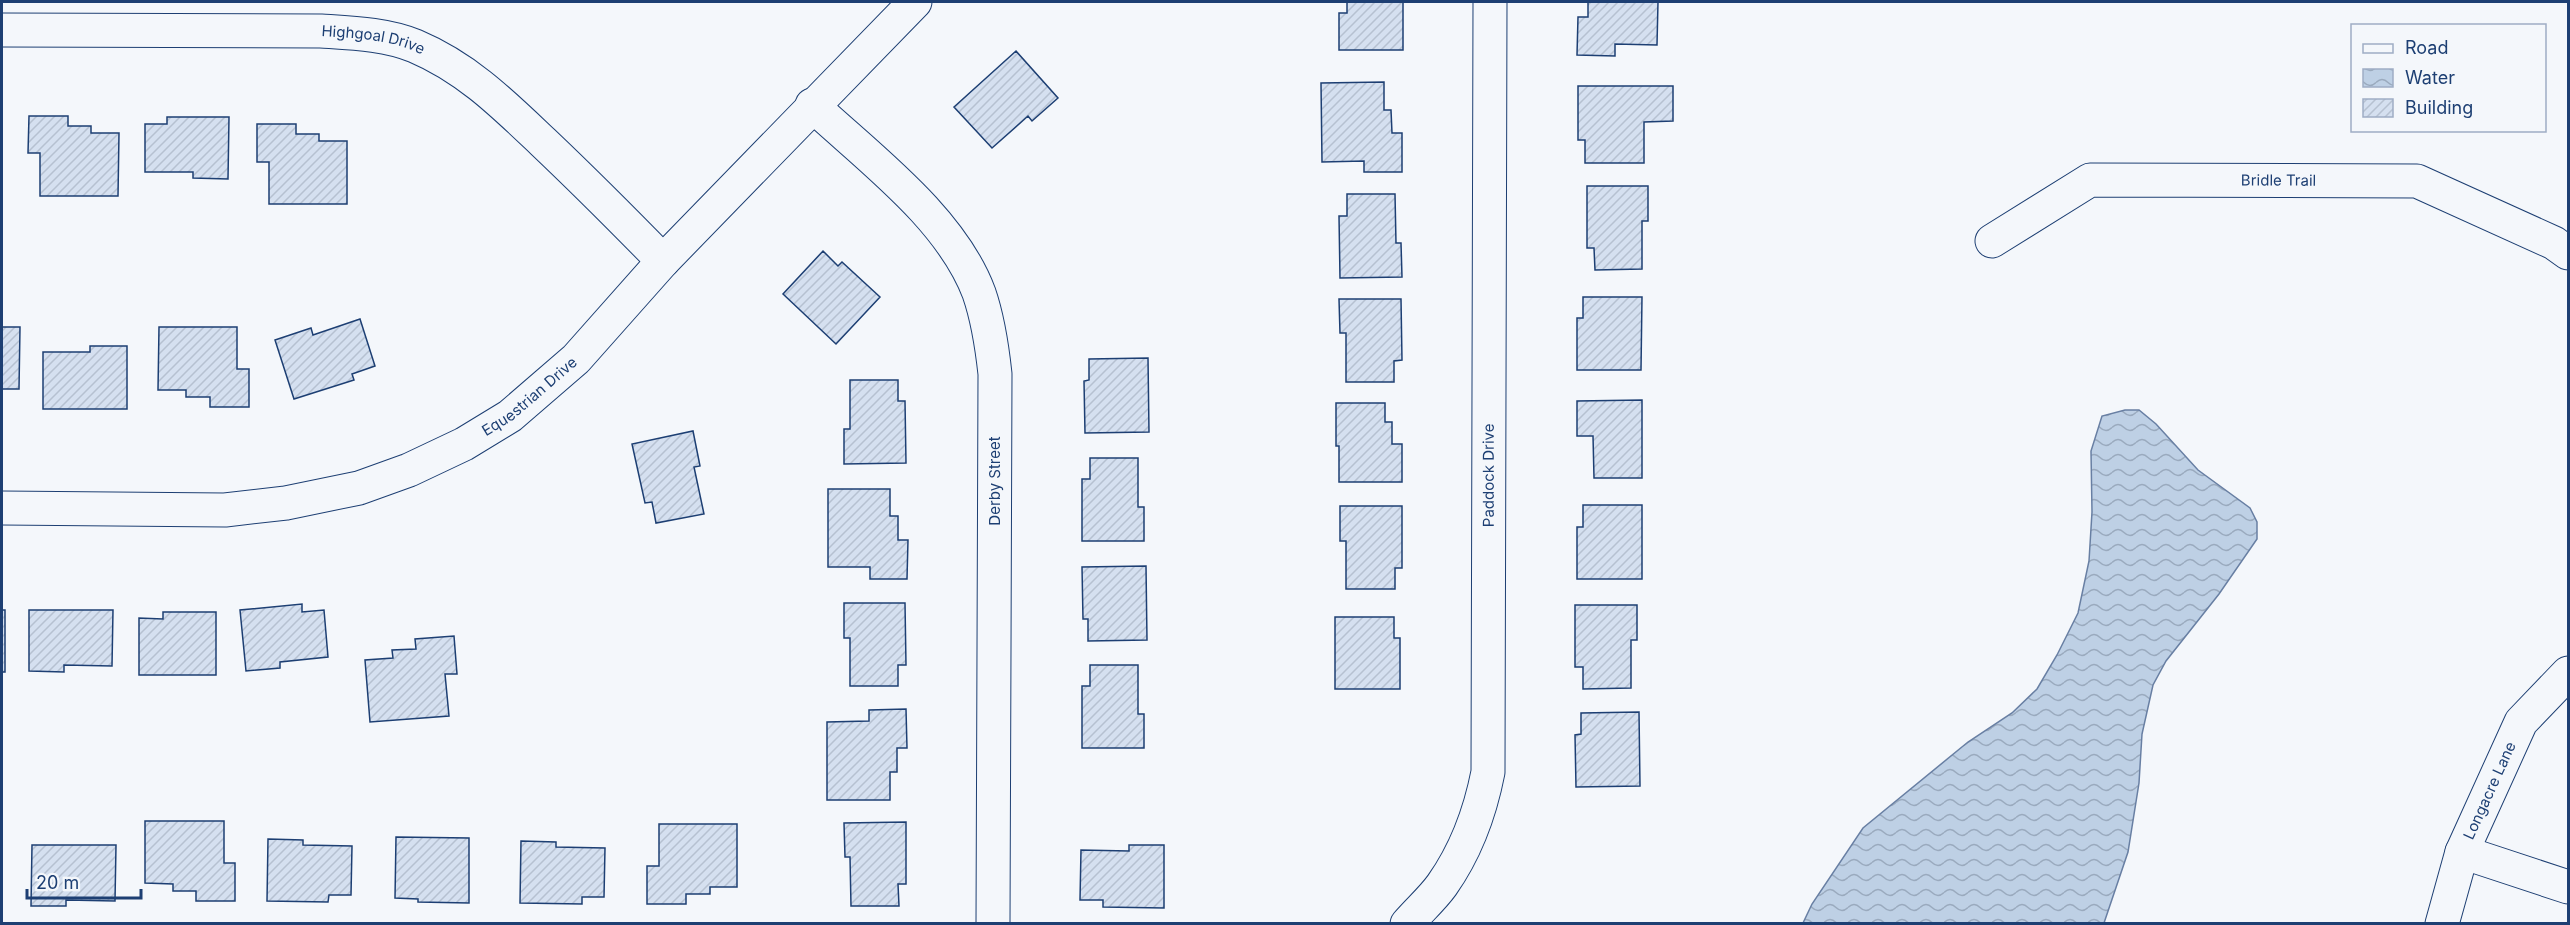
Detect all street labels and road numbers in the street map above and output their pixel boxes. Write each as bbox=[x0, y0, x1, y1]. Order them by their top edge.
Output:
street label: Highgoal Drive bbox=[321, 21, 428, 58]
street label: Bridle Trail bbox=[2241, 170, 2316, 190]
street label: Equestrian Drive bbox=[478, 352, 581, 440]
street label: Paddock Drive bbox=[1479, 423, 1498, 527]
street label: Derby Street bbox=[985, 436, 1004, 526]
street label: Longacre Lane bbox=[2459, 739, 2520, 842]

